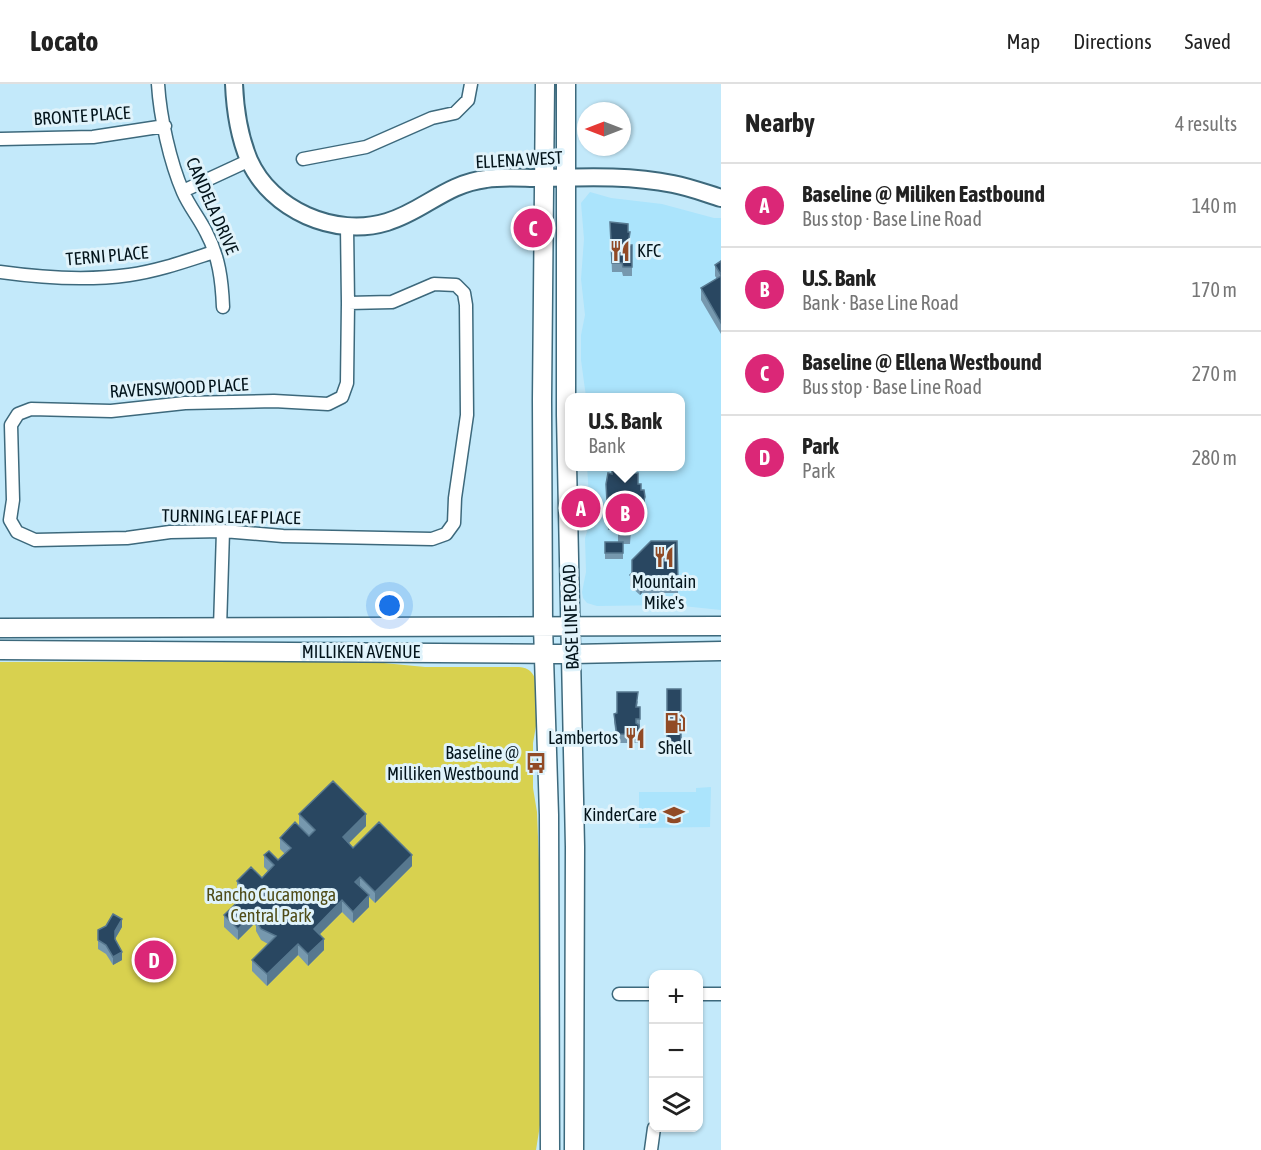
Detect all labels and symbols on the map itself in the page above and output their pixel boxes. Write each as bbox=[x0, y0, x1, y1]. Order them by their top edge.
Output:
street label: BRONTE PLACE bbox=[33, 102, 131, 129]
north arrow bbox=[577, 102, 631, 156]
street label: ELLENA WEST bbox=[475, 147, 563, 172]
street label: CANDELA DRIVE bbox=[182, 154, 243, 258]
pin: C bbox=[514, 206, 552, 250]
restaurant icon: KFC bbox=[608, 239, 632, 263]
place label: KFC bbox=[637, 240, 661, 261]
street label: TERNI PLACE bbox=[65, 241, 149, 270]
street label: RAVENSWOOD PLACE bbox=[109, 373, 249, 402]
pin: A bbox=[562, 486, 600, 530]
pin: B bbox=[606, 490, 644, 536]
street label: TURNING LEAF PLACE bbox=[161, 505, 301, 528]
restaurant icon: Mountain Mike's bbox=[652, 545, 676, 569]
street label: BASE LINE ROAD bbox=[558, 564, 583, 670]
place label: Mountain Mike's bbox=[632, 571, 696, 613]
your location bbox=[375, 591, 404, 620]
street label: MILLIKEN AVENUE bbox=[302, 641, 421, 662]
fuel station icon: Shell bbox=[663, 711, 687, 735]
restaurant icon: Lambertos bbox=[623, 726, 647, 750]
place label: Lambertos bbox=[548, 727, 618, 748]
place label: Shell bbox=[658, 737, 692, 758]
place label: Baseline @ Milliken Westbound bbox=[387, 742, 519, 784]
bus stop icon: Baseline @ Milliken Westbound bbox=[524, 751, 548, 775]
school or university icon: KinderCare bbox=[662, 803, 686, 827]
place label: KinderCare bbox=[583, 804, 657, 825]
park label: Rancho Cucamonga Central Park bbox=[206, 884, 336, 926]
pin: D bbox=[134, 938, 174, 982]

